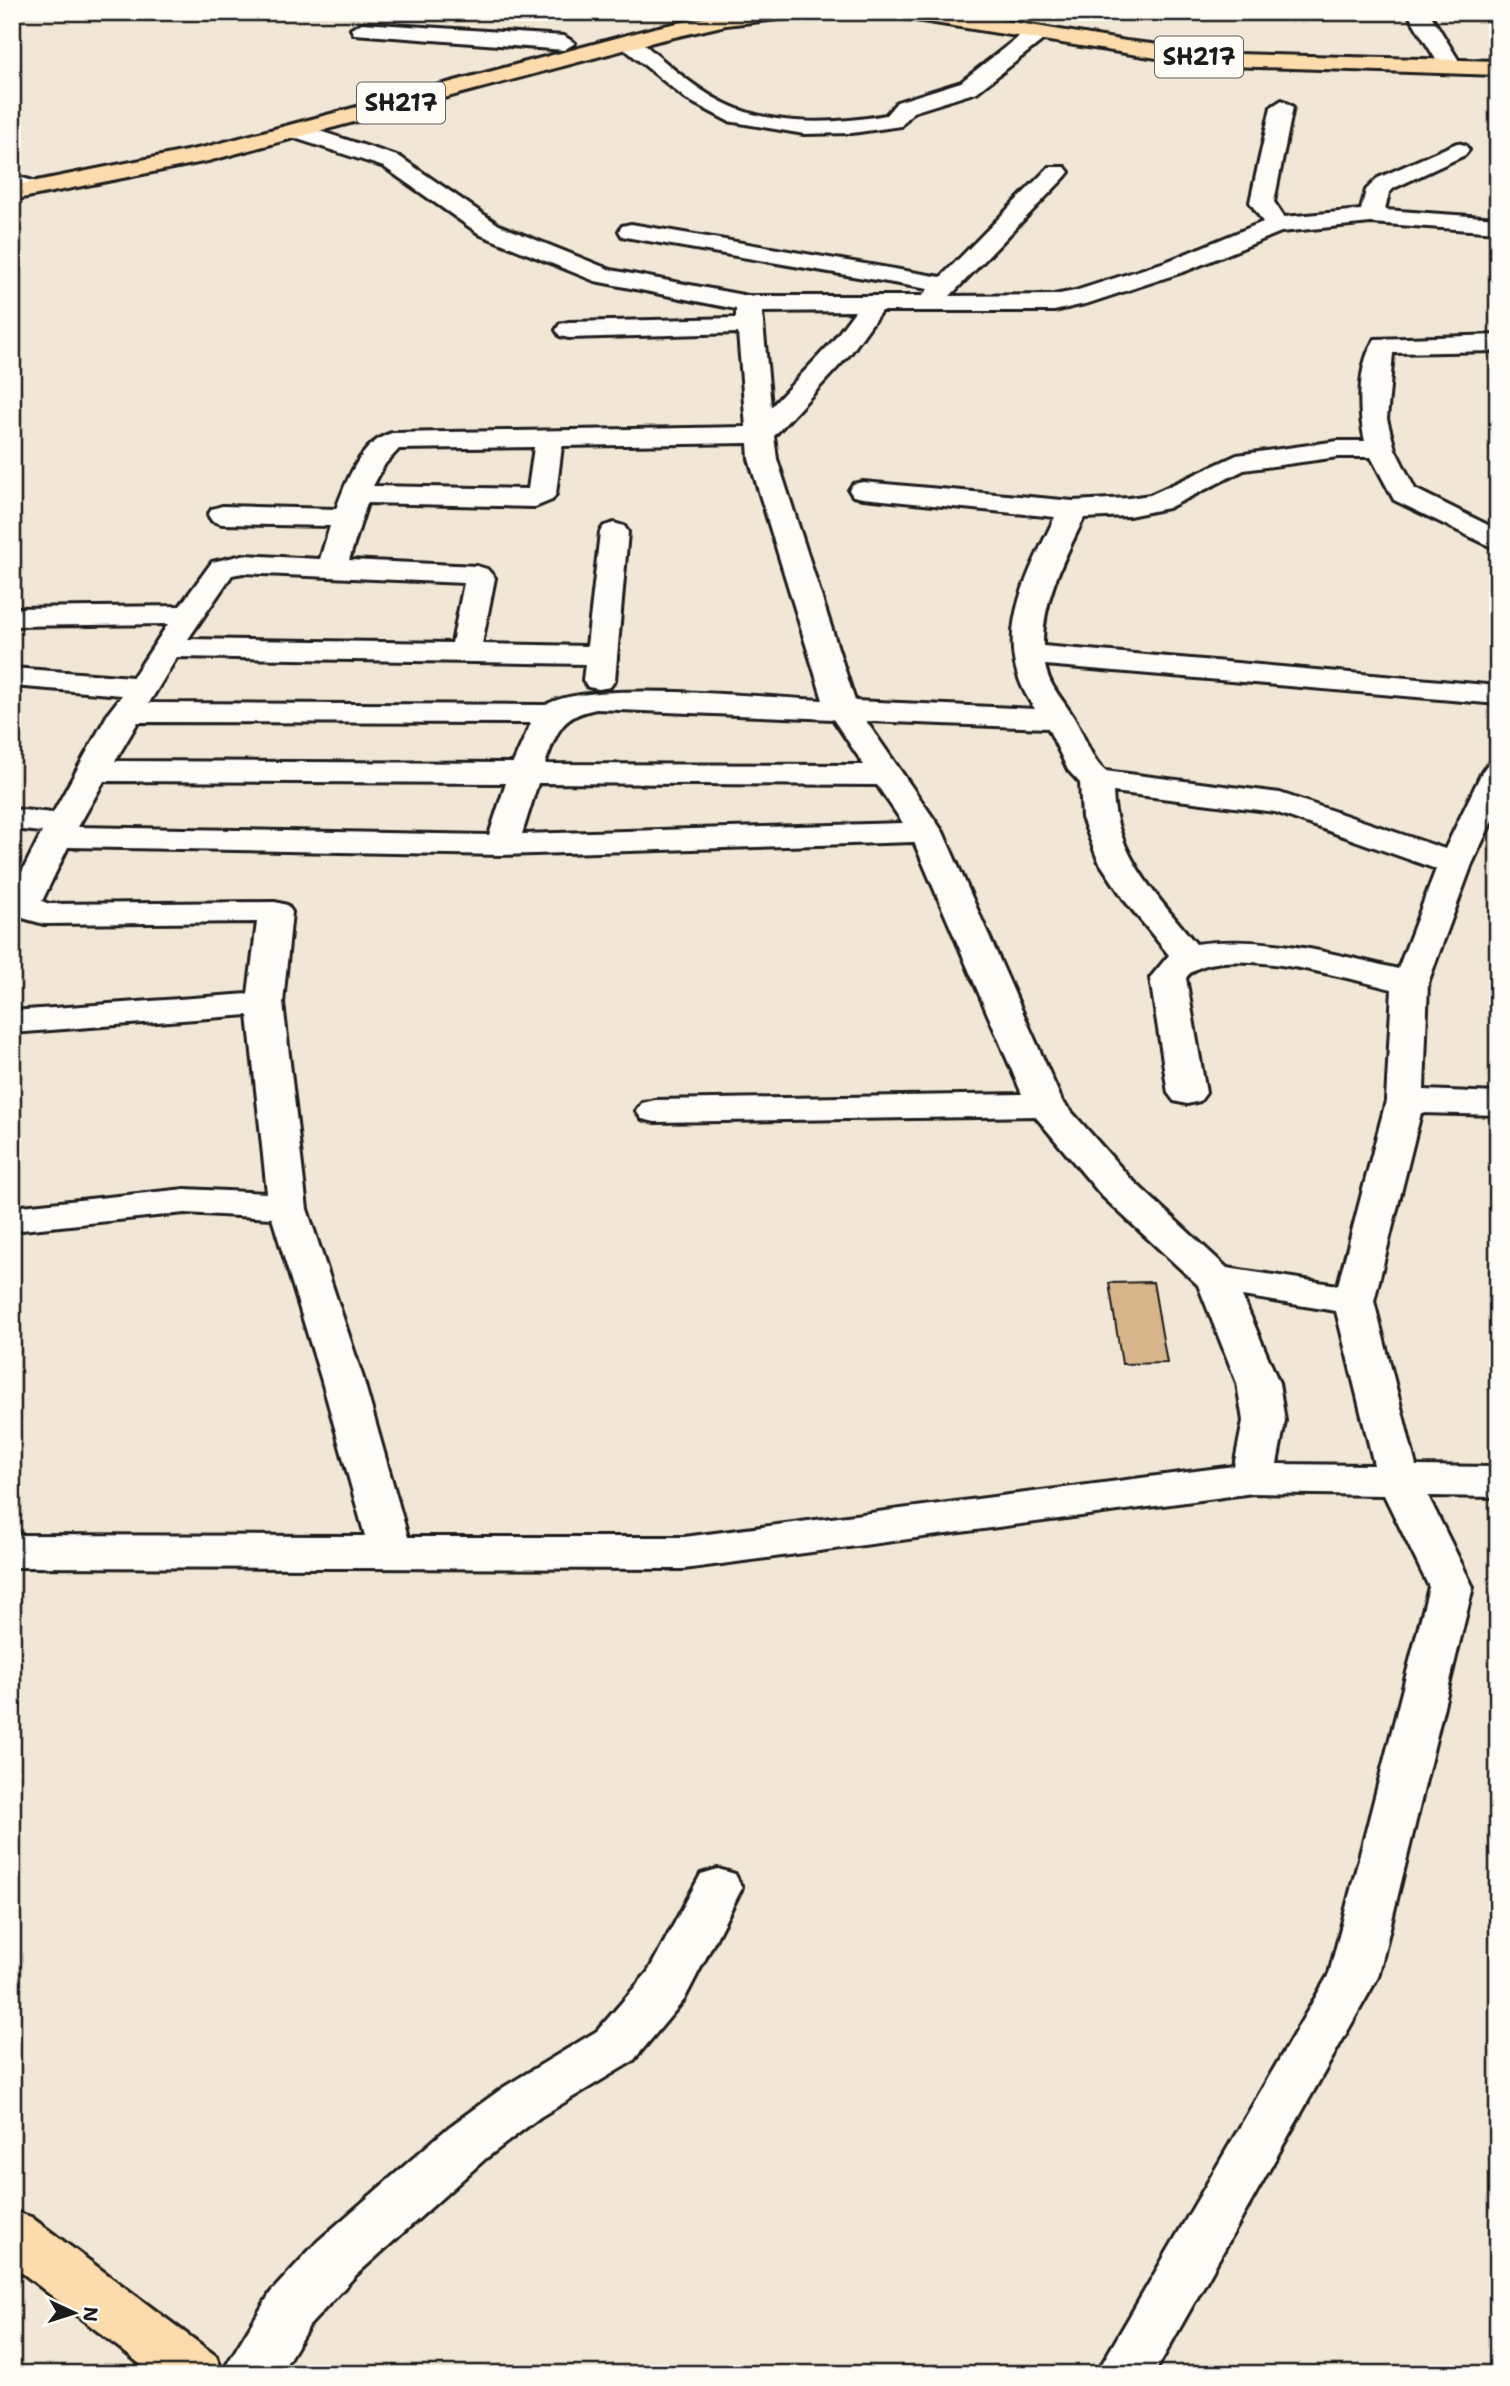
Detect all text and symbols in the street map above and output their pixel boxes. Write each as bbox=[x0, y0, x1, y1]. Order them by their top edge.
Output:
road number: SH217 bbox=[1155, 36, 1243, 78]
road number: SH217 bbox=[357, 82, 445, 124]
north arrow bbox=[38, 2278, 108, 2348]
text: N bbox=[77, 2306, 103, 2323]

